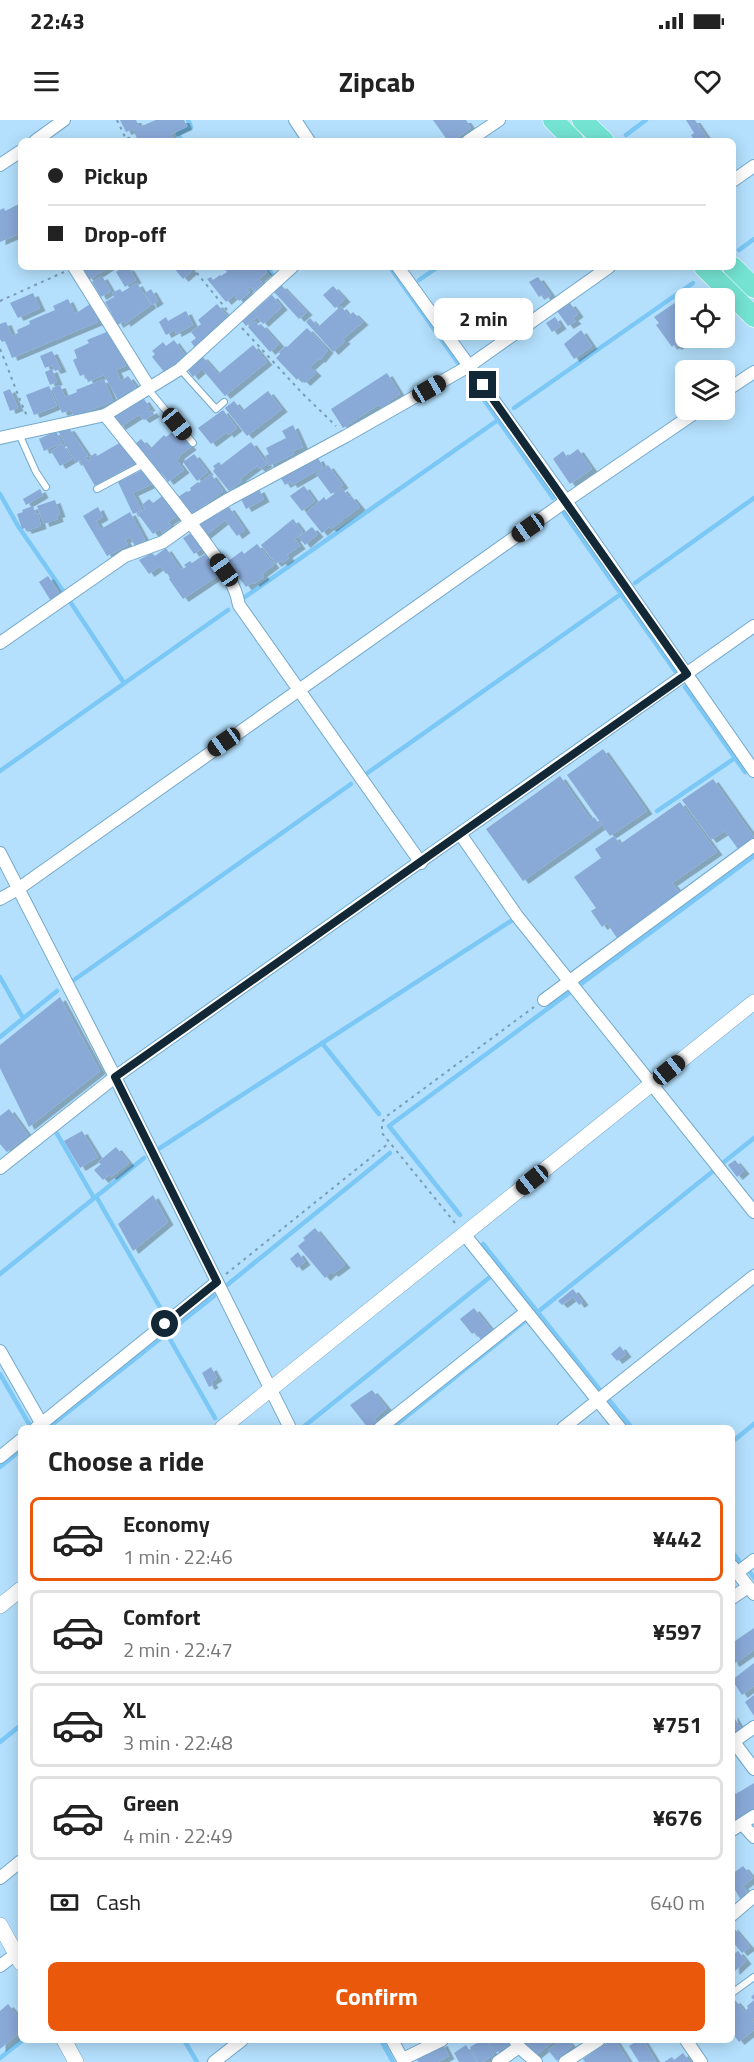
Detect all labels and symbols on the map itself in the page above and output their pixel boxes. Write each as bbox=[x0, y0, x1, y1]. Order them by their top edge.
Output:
callout: 2 min bbox=[434, 298, 532, 340]
route end bbox=[469, 371, 496, 398]
car bbox=[409, 372, 449, 406]
car bbox=[159, 404, 195, 444]
car bbox=[508, 510, 548, 546]
car bbox=[206, 550, 242, 590]
car bbox=[204, 724, 244, 760]
car bbox=[649, 1052, 689, 1088]
car bbox=[512, 1162, 552, 1198]
route start bbox=[151, 1310, 178, 1337]

